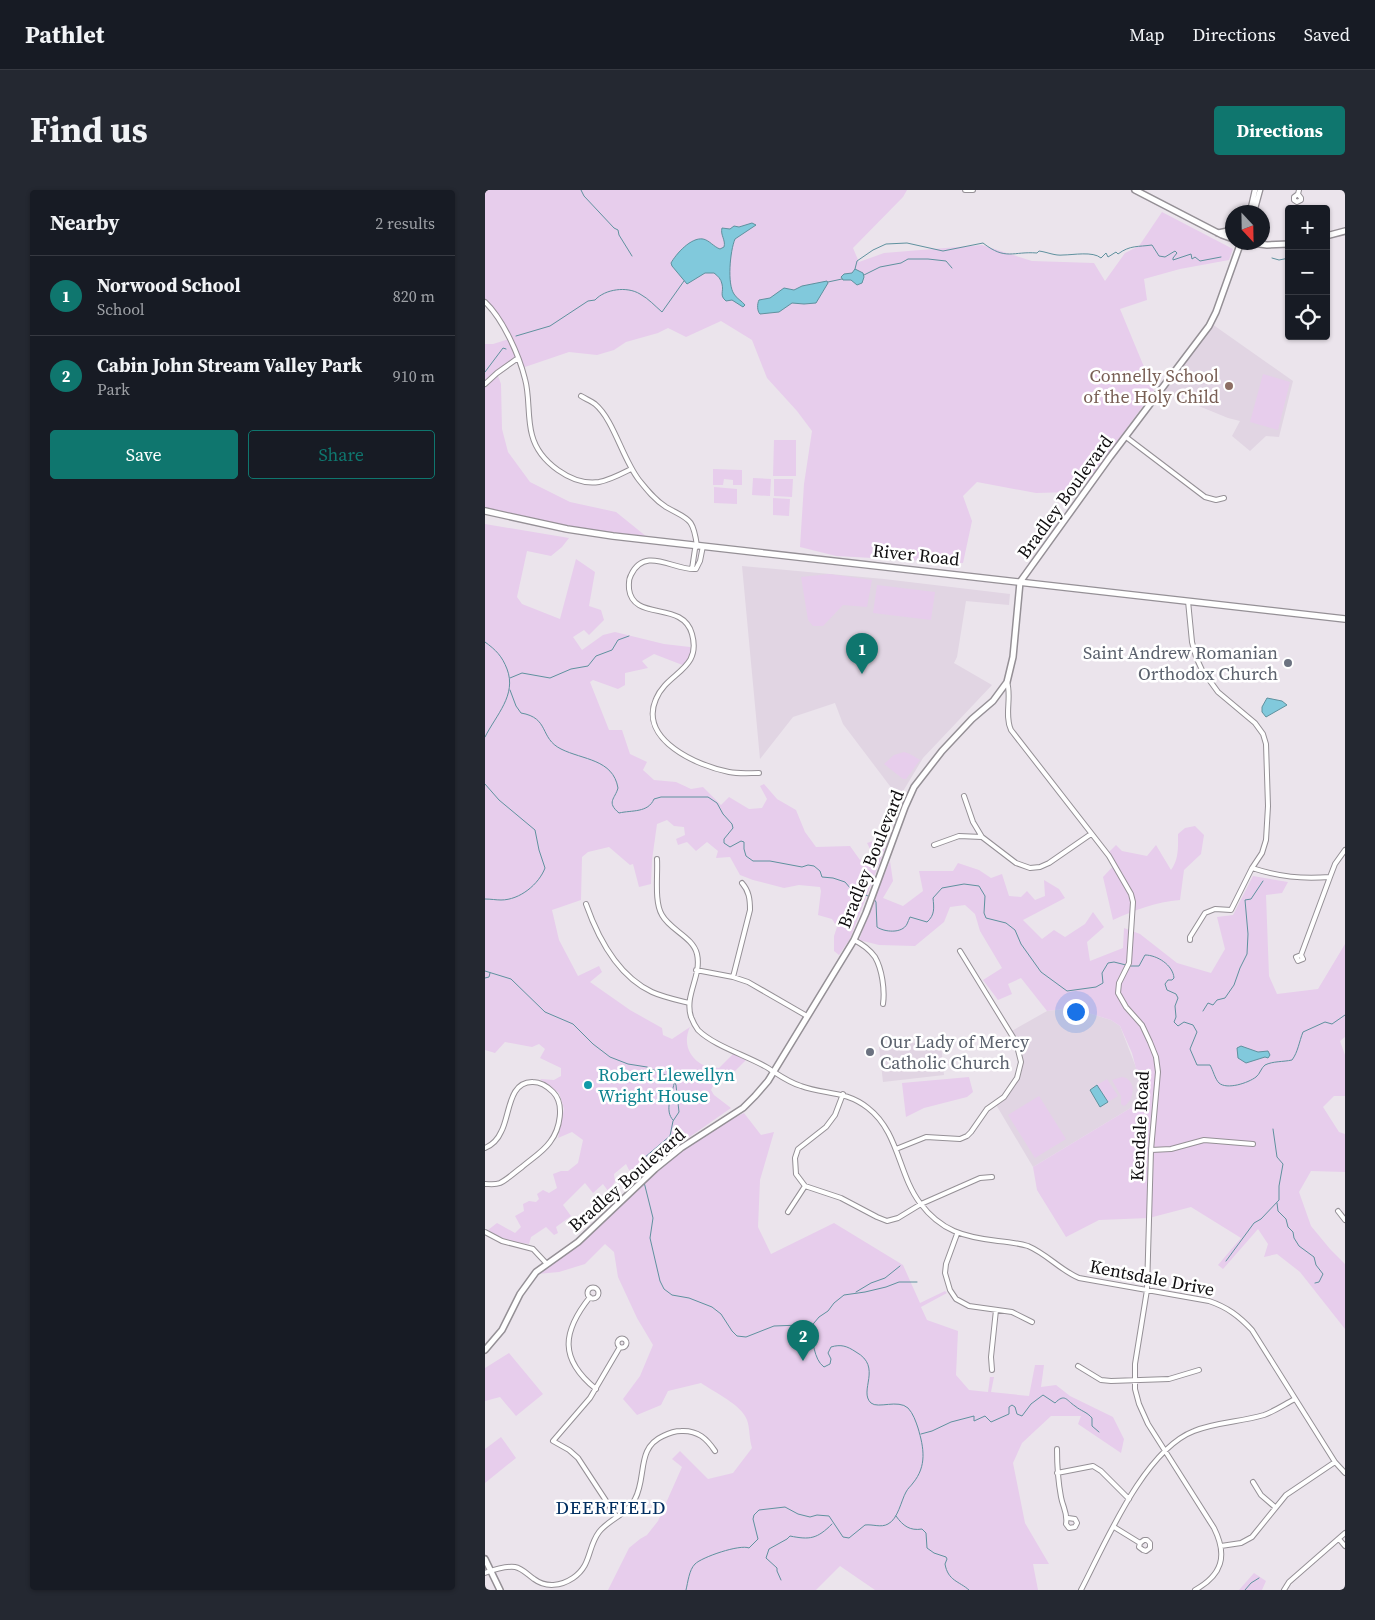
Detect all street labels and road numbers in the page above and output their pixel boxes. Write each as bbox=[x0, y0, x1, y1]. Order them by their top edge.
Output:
street label: Bradley Boulevard bbox=[1011, 430, 1118, 564]
street label: River Road bbox=[871, 538, 961, 571]
street label: Bradley Boulevard bbox=[831, 786, 910, 932]
street label: Kendale Road bbox=[1124, 1070, 1155, 1182]
street label: Bradley Boulevard bbox=[563, 1122, 690, 1237]
street label: Kentsdale Drive bbox=[1088, 1253, 1217, 1302]

